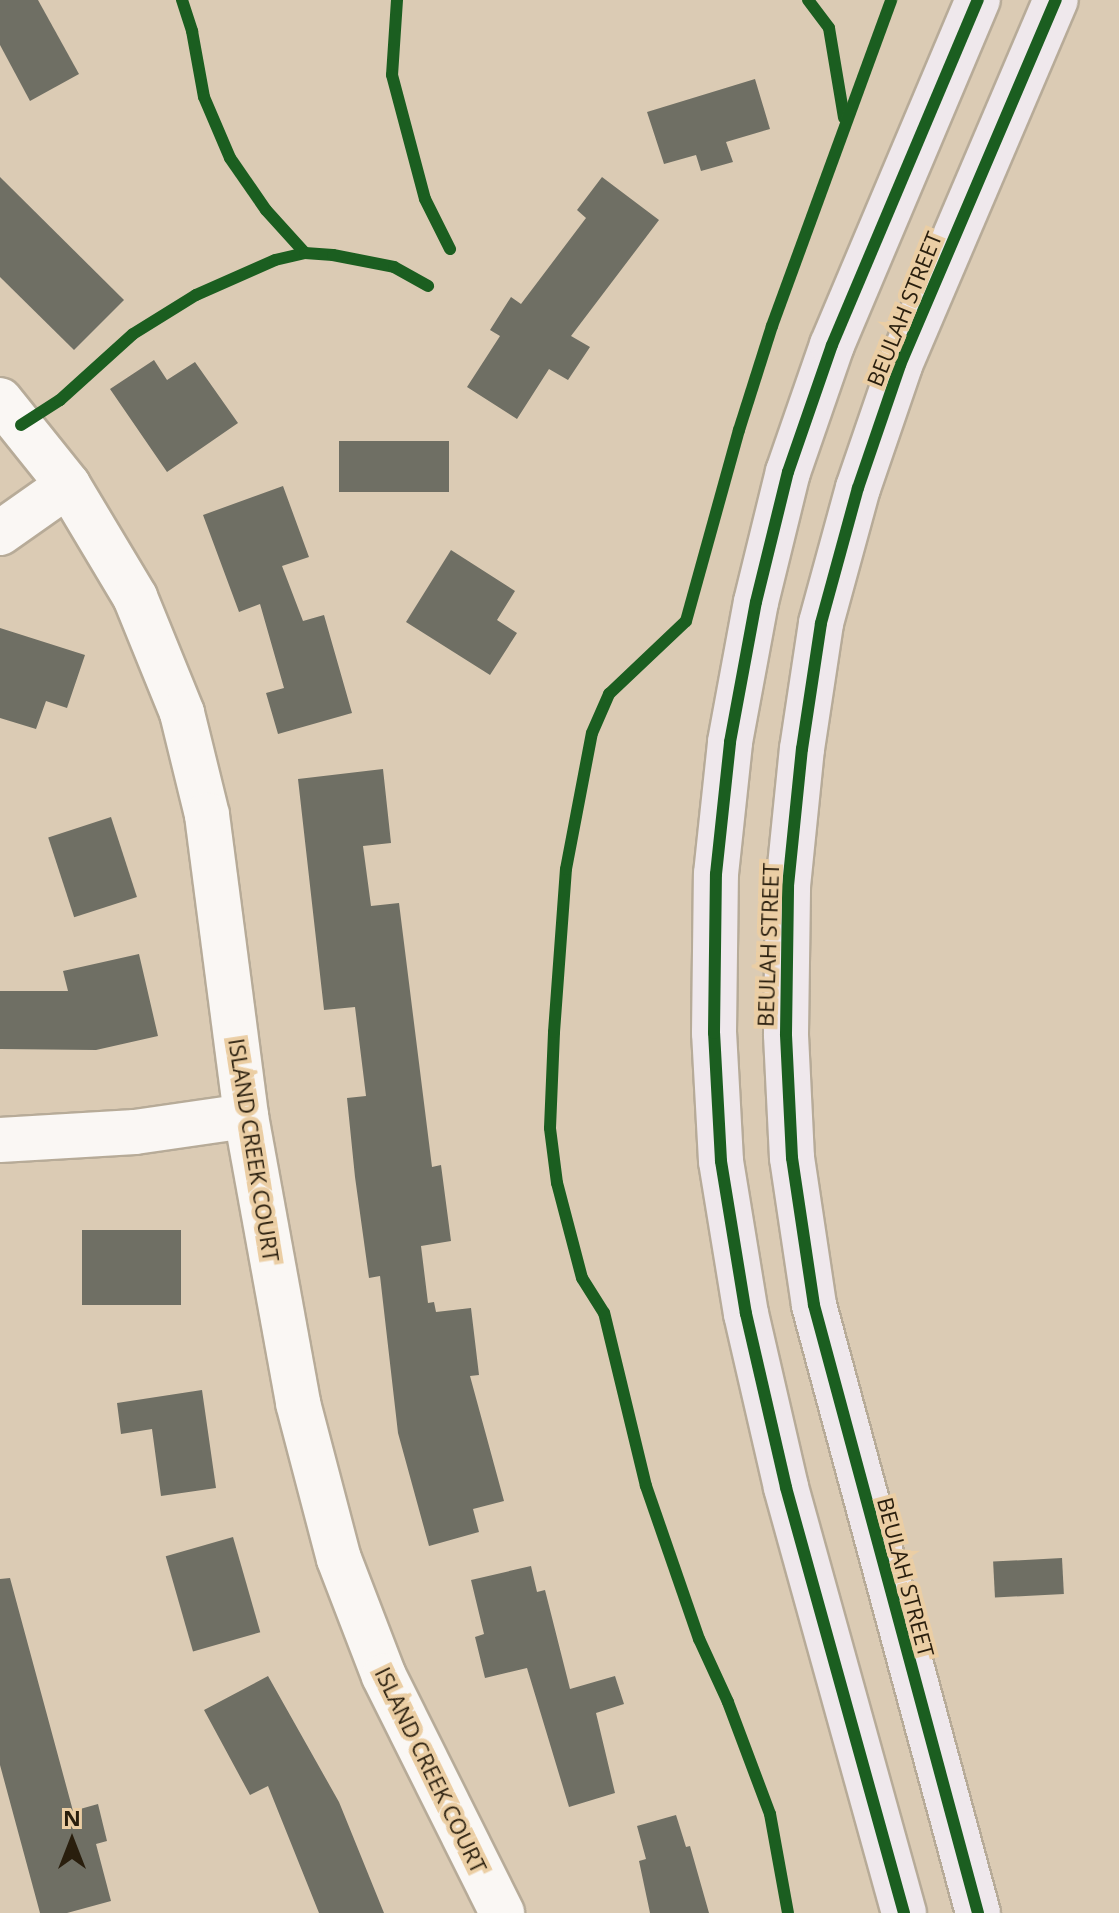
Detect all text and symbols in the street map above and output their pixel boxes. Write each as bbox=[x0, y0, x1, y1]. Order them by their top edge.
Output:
street label: BEULAH STREET bbox=[861, 228, 947, 390]
street label: BEULAH STREET bbox=[752, 863, 784, 1027]
street label: ISLAND CREEK COURT bbox=[223, 1037, 285, 1263]
street label: BEULAH STREET bbox=[872, 1494, 940, 1660]
street label: ISLAND CREEK COURT bbox=[370, 1663, 492, 1877]
north arrow bbox=[32, 1801, 112, 1881]
text: N bbox=[63, 1802, 81, 1832]

